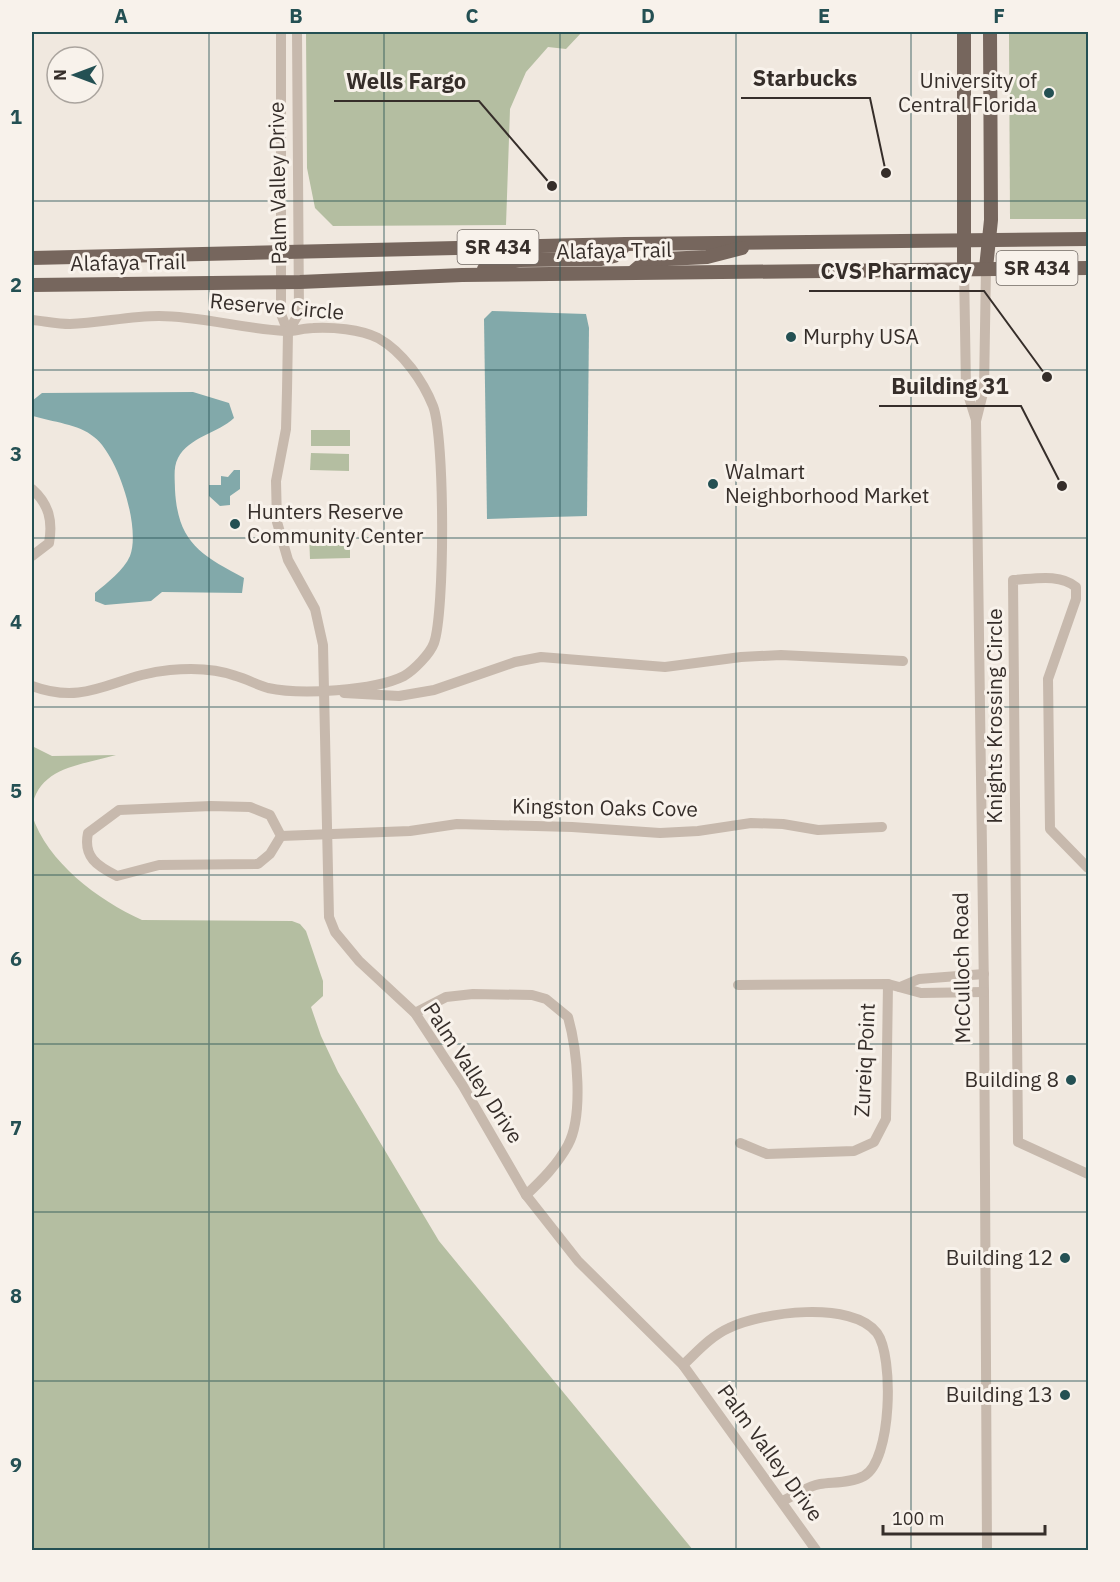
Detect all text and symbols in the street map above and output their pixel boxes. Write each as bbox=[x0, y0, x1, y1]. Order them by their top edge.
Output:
text: A bbox=[114, 2, 128, 29]
text: B bbox=[289, 2, 303, 29]
text: C bbox=[465, 2, 479, 29]
text: D bbox=[641, 2, 655, 29]
text: E bbox=[818, 2, 830, 29]
text: F bbox=[993, 2, 1005, 29]
north arrow bbox=[45, 45, 105, 105]
callout: Starbucks bbox=[741, 58, 870, 98]
callout: Wells Fargo bbox=[334, 61, 479, 101]
text: Starbucks bbox=[753, 63, 857, 92]
text: Wells Fargo bbox=[346, 66, 466, 95]
place label: University of Central Florida bbox=[898, 66, 1037, 118]
text: N bbox=[50, 69, 70, 81]
marker: University of Central Florida bbox=[1042, 86, 1056, 100]
street label: Palm Valley Drive bbox=[262, 101, 292, 265]
text: 1 bbox=[10, 103, 22, 130]
road number: SR 434 bbox=[458, 230, 538, 264]
street label: Alafaya Trail bbox=[556, 235, 672, 265]
street label: Alafaya Trail bbox=[70, 247, 186, 277]
callout: CVS Pharmacy bbox=[809, 251, 984, 291]
road number: SR 434 bbox=[996, 251, 1078, 285]
text: CVS Pharmacy bbox=[820, 256, 972, 285]
text: 2 bbox=[10, 271, 22, 298]
street label: Reserve Circle bbox=[209, 286, 345, 326]
place label: Murphy USA bbox=[803, 322, 919, 350]
marker: Murphy USA bbox=[784, 330, 798, 344]
callout: Building 31 bbox=[879, 366, 1021, 406]
text: Building 31 bbox=[891, 371, 1009, 400]
text: 3 bbox=[10, 440, 22, 467]
place label: Walmart Neighborhood Market bbox=[725, 457, 929, 509]
marker: Walmart Neighborhood Market bbox=[706, 477, 720, 491]
place label: Hunters Reserve Community Center bbox=[247, 497, 424, 549]
marker: Hunters Reserve Community Center bbox=[228, 517, 242, 531]
text: 4 bbox=[10, 608, 22, 635]
street label: Knights Krossing Circle bbox=[980, 608, 1008, 824]
text: 5 bbox=[10, 777, 22, 804]
street label: Kingston Oaks Cove bbox=[512, 791, 698, 823]
street label: McCulloch Road bbox=[946, 892, 976, 1044]
text: 6 bbox=[10, 945, 22, 972]
street label: Palm Valley Drive bbox=[418, 996, 530, 1148]
street label: Zureiq Point bbox=[847, 1002, 881, 1118]
place label: Building 8 bbox=[964, 1065, 1059, 1093]
marker: Building 8 bbox=[1064, 1073, 1078, 1087]
text: 7 bbox=[10, 1114, 22, 1141]
place label: Building 12 bbox=[946, 1243, 1053, 1271]
marker: Building 12 bbox=[1058, 1251, 1072, 1265]
text: 8 bbox=[10, 1282, 22, 1309]
street label: Palm Valley Drive bbox=[712, 1378, 830, 1527]
place label: Building 13 bbox=[946, 1380, 1053, 1408]
marker: Building 13 bbox=[1058, 1388, 1072, 1402]
text: 9 bbox=[10, 1451, 22, 1478]
scale bar bbox=[883, 1498, 1045, 1536]
text: 100 m bbox=[892, 1507, 944, 1530]

